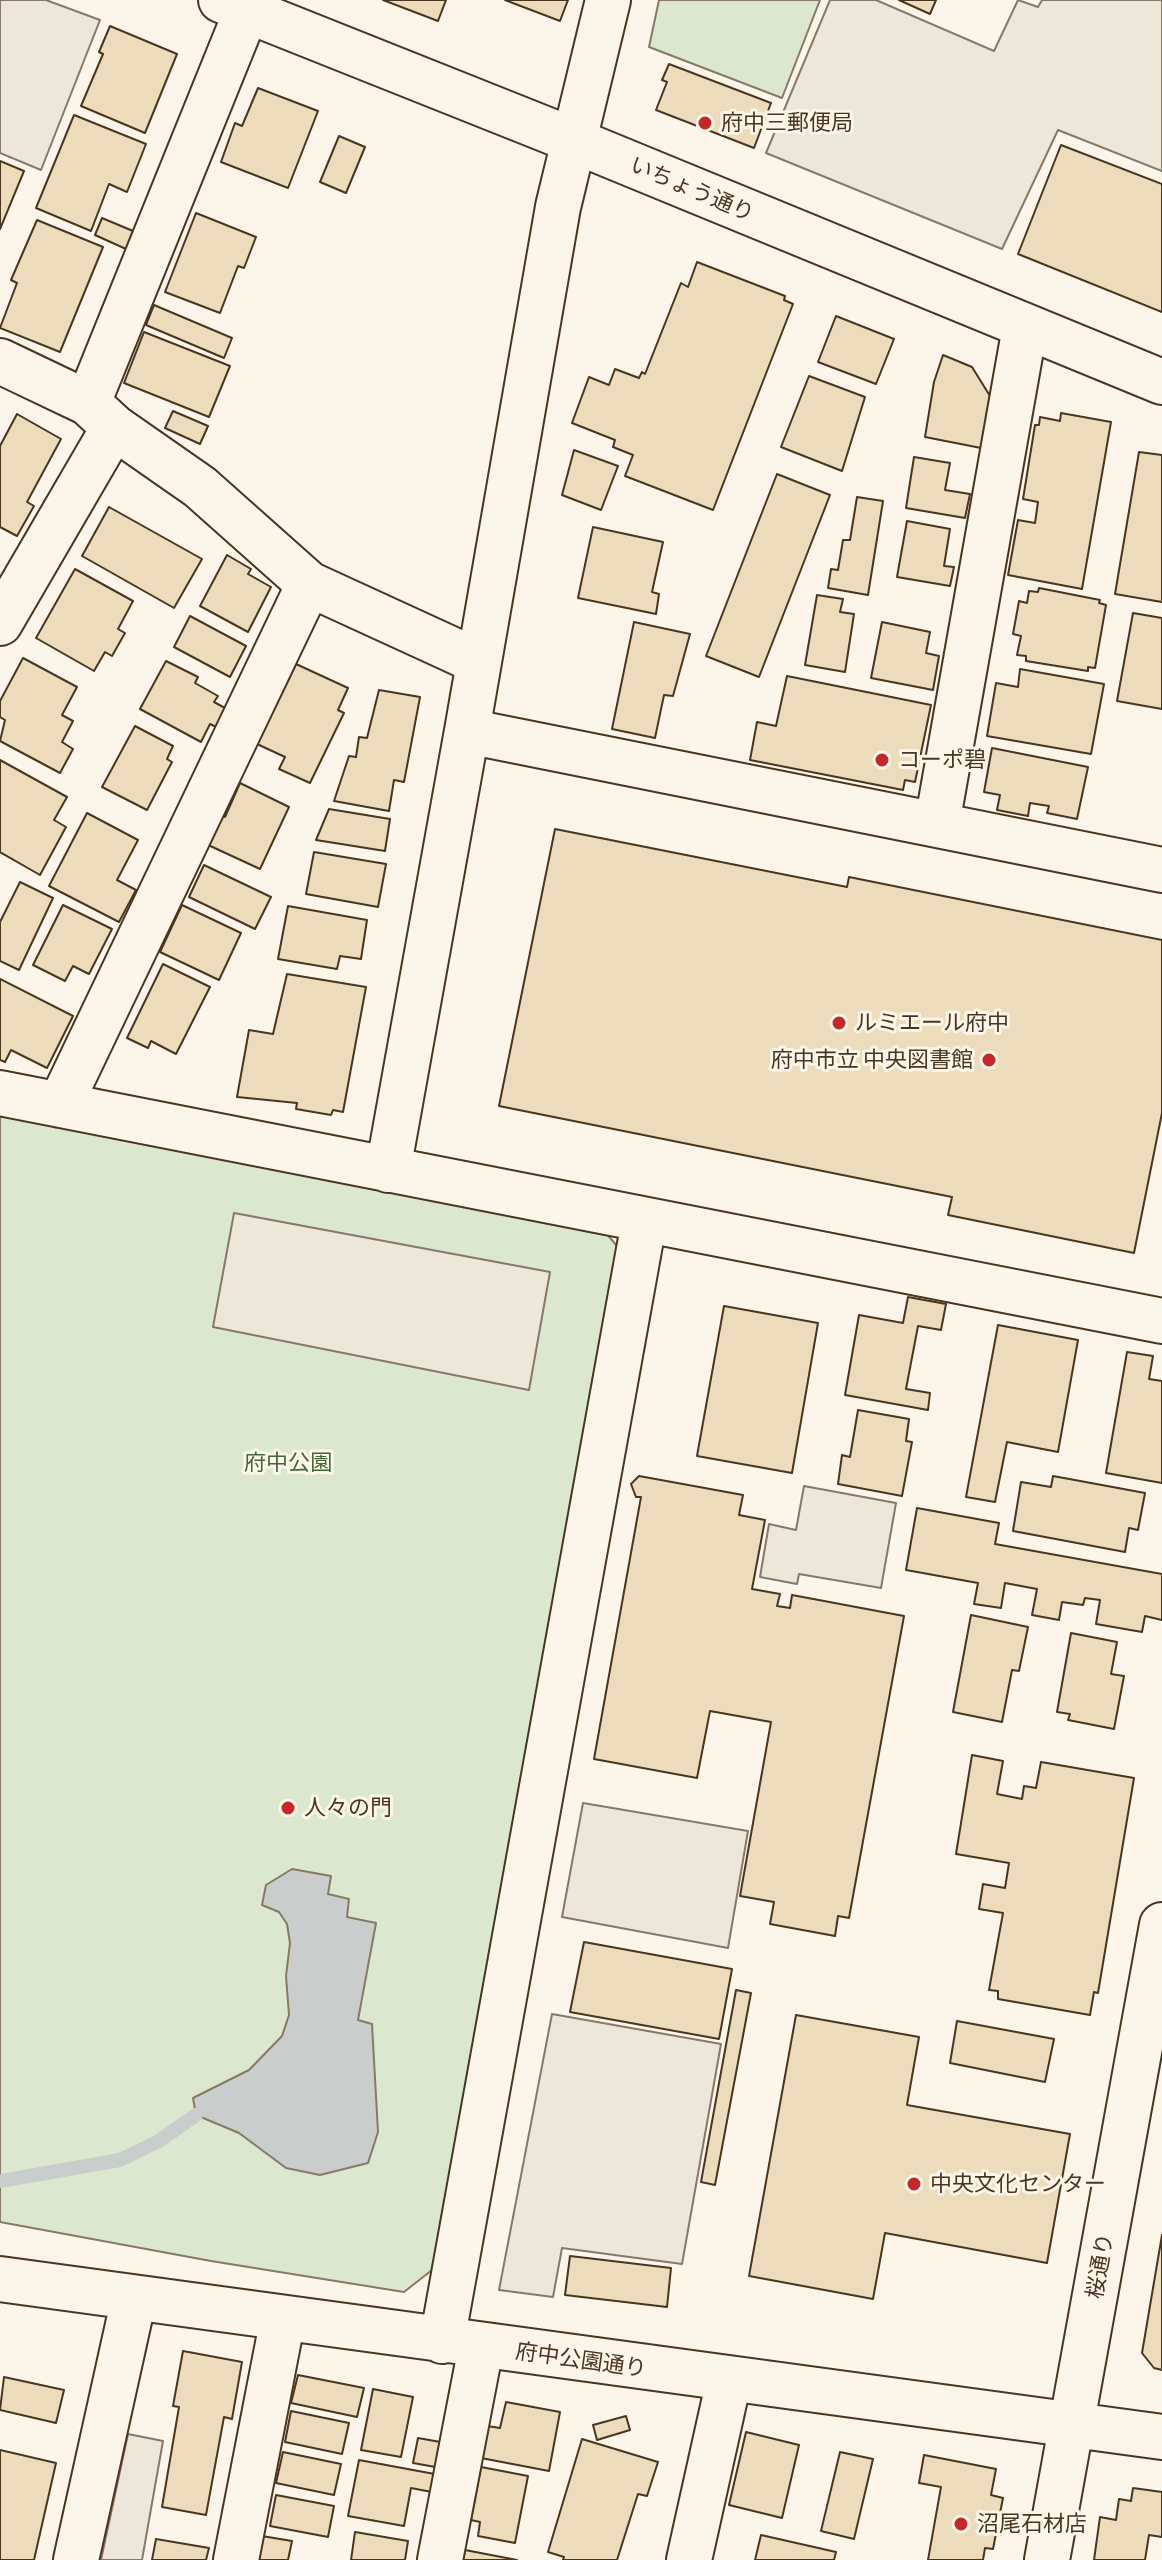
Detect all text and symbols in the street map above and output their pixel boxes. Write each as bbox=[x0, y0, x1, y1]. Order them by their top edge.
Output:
place label: 府中三郵便局 bbox=[721, 110, 853, 136]
marker: 府中三郵便局 bbox=[696, 114, 714, 132]
street label: いちょう通り bbox=[626, 151, 758, 227]
place label: コーポ碧 bbox=[898, 747, 986, 773]
marker: コーポ碧 bbox=[873, 751, 891, 769]
place label: ルミエール府中 bbox=[855, 1010, 1009, 1036]
marker: ルミエール府中 bbox=[830, 1014, 848, 1032]
place label: 府中市立 中央図書館 bbox=[771, 1047, 973, 1073]
marker: 府中市立 中央図書館 bbox=[980, 1051, 998, 1069]
park label: 府中公園 bbox=[244, 1450, 332, 1476]
place label: 人々の門 bbox=[304, 1795, 392, 1821]
marker: 人々の門 bbox=[279, 1799, 297, 1817]
place label: 中央文化センター bbox=[930, 2171, 1106, 2197]
marker: 中央文化センター bbox=[905, 2175, 923, 2193]
street label: 桜通り bbox=[1081, 2231, 1119, 2301]
street label: 府中公園通り bbox=[514, 2338, 648, 2382]
place label: 沼尾石材店 bbox=[977, 2511, 1087, 2537]
marker: 沼尾石材店 bbox=[952, 2515, 970, 2533]

